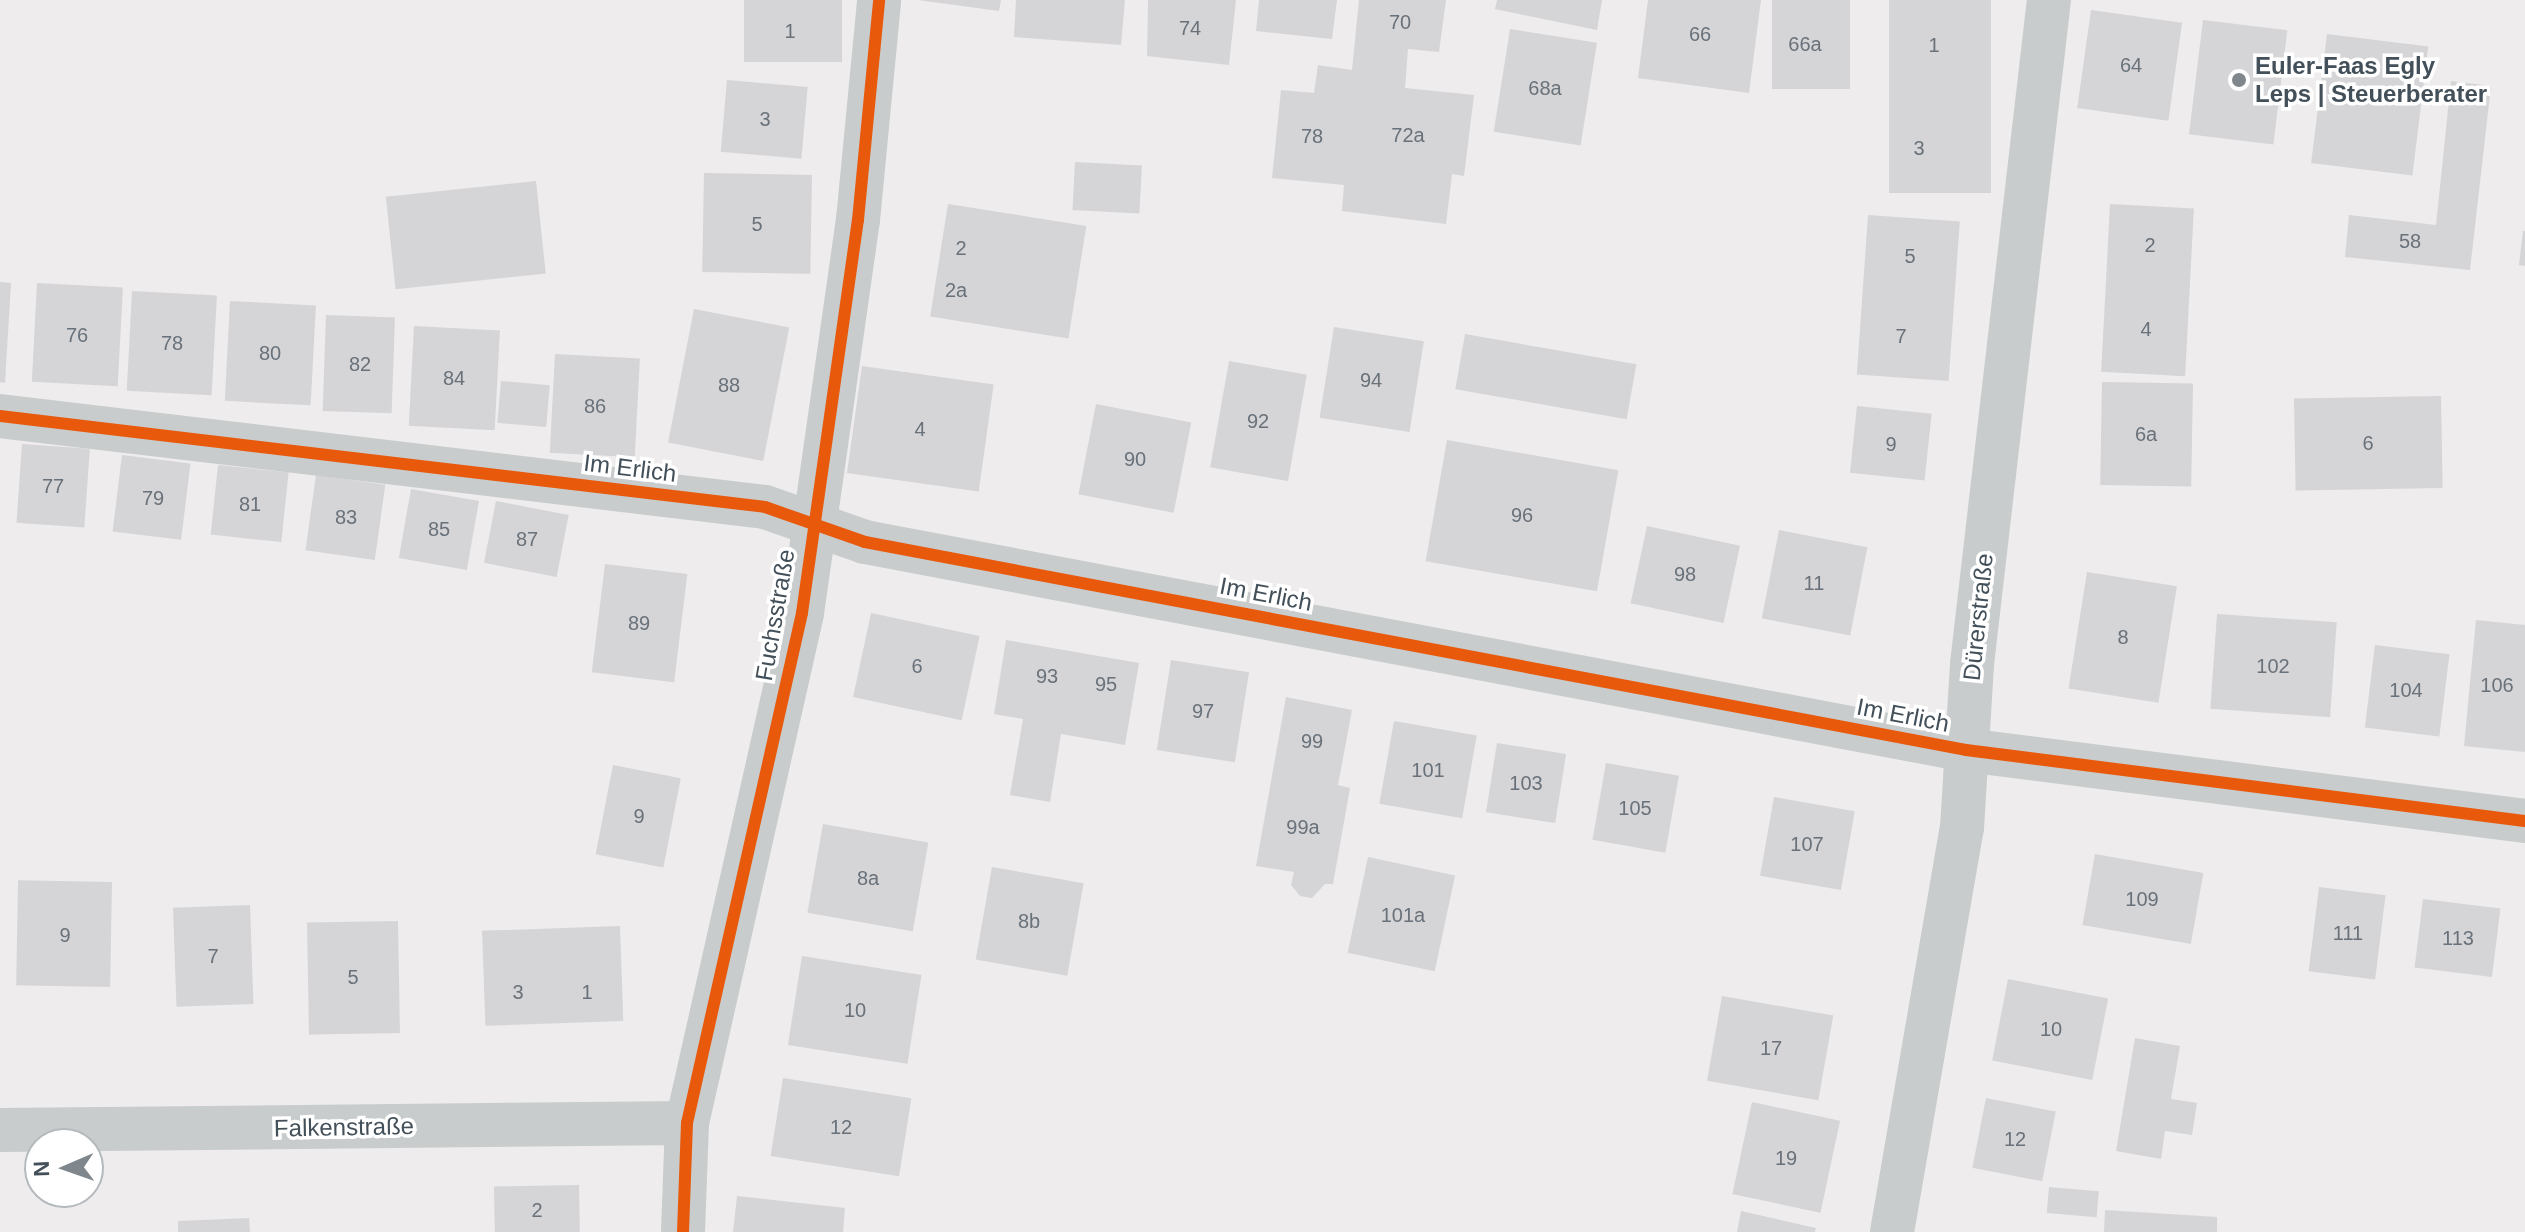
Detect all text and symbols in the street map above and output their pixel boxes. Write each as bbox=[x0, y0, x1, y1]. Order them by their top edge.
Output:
house number: 70 bbox=[1389, 10, 1411, 34]
house number: 74 bbox=[1179, 16, 1201, 40]
house number: 1 bbox=[784, 19, 796, 43]
house number: 66 bbox=[1689, 22, 1711, 46]
house number: 66a bbox=[1788, 32, 1822, 56]
house number: 1 bbox=[1928, 33, 1940, 57]
place label: Euler-Faas Egly Leps | Steuerberater bbox=[2255, 52, 2487, 108]
house number: 64 bbox=[2120, 53, 2142, 77]
marker: Euler-Faas Egly Leps | Steuerberater bbox=[2230, 71, 2248, 89]
house number: 68a bbox=[1528, 76, 1562, 100]
house number: 3 bbox=[759, 107, 771, 131]
house number: 72a bbox=[1391, 123, 1425, 147]
house number: 78 bbox=[1301, 124, 1323, 148]
house number: 3 bbox=[1913, 136, 1925, 160]
house number: 5 bbox=[751, 212, 763, 236]
house number: 58 bbox=[2399, 229, 2421, 253]
house number: 2 bbox=[2144, 233, 2156, 257]
house number: 2 bbox=[955, 236, 967, 260]
house number: 5 bbox=[1904, 244, 1916, 268]
house number: 2a bbox=[945, 278, 967, 302]
house number: 4 bbox=[2140, 317, 2152, 341]
house number: 76 bbox=[66, 323, 88, 347]
house number: 7 bbox=[1895, 324, 1907, 348]
house number: 78 bbox=[161, 331, 183, 355]
house number: 80 bbox=[259, 341, 281, 365]
house number: 82 bbox=[349, 352, 371, 376]
house number: 84 bbox=[443, 366, 465, 390]
house number: 94 bbox=[1360, 368, 1382, 392]
house number: 88 bbox=[718, 373, 740, 397]
house number: 86 bbox=[584, 394, 606, 418]
house number: 92 bbox=[1247, 409, 1269, 433]
house number: 4 bbox=[914, 417, 926, 441]
house number: 6a bbox=[2135, 422, 2157, 446]
house number: 6 bbox=[2362, 431, 2374, 455]
house number: 9 bbox=[1885, 432, 1897, 456]
house number: 90 bbox=[1124, 447, 1146, 471]
street label: Im Erlich bbox=[582, 448, 678, 488]
house number: 77 bbox=[42, 474, 64, 498]
house number: 79 bbox=[142, 486, 164, 510]
house number: 81 bbox=[239, 492, 261, 516]
house number: 96 bbox=[1511, 503, 1533, 527]
house number: 83 bbox=[335, 505, 357, 529]
house number: 85 bbox=[428, 517, 450, 541]
house number: 87 bbox=[516, 527, 538, 551]
street label: Fuchsstraße bbox=[749, 547, 801, 683]
street label: Dürerstraße bbox=[1957, 552, 1999, 682]
house number: 98 bbox=[1674, 562, 1696, 586]
street label: Im Erlich bbox=[1217, 571, 1315, 617]
house number: 11 bbox=[1804, 571, 1824, 595]
house number: 89 bbox=[628, 611, 650, 635]
house number: 8 bbox=[2117, 625, 2129, 649]
house number: 6 bbox=[911, 654, 923, 678]
house number: 102 bbox=[2256, 654, 2290, 678]
house number: 93 bbox=[1036, 664, 1058, 688]
house number: 95 bbox=[1095, 672, 1117, 696]
house number: 106 bbox=[2480, 673, 2514, 697]
house number: 104 bbox=[2389, 678, 2423, 702]
street label: Im Erlich bbox=[1854, 692, 1952, 738]
house number: 97 bbox=[1192, 699, 1214, 723]
house number: 99 bbox=[1301, 729, 1323, 753]
house number: 101 bbox=[1411, 758, 1445, 782]
house number: 103 bbox=[1509, 771, 1543, 795]
house number: 105 bbox=[1618, 796, 1652, 820]
house number: 9 bbox=[633, 804, 645, 828]
house number: 99a bbox=[1286, 815, 1320, 839]
house number: 107 bbox=[1790, 832, 1824, 856]
house number: 8a bbox=[857, 866, 879, 890]
house number: 109 bbox=[2125, 887, 2159, 911]
house number: 101a bbox=[1381, 903, 1425, 927]
house number: 8b bbox=[1018, 909, 1040, 933]
house number: 111 bbox=[2333, 921, 2363, 945]
house number: 9 bbox=[59, 923, 71, 947]
house number: 113 bbox=[2442, 926, 2474, 950]
house number: 7 bbox=[207, 944, 219, 968]
house number: 5 bbox=[347, 965, 359, 989]
house number: 3 bbox=[512, 980, 524, 1004]
house number: 1 bbox=[581, 980, 593, 1004]
house number: 10 bbox=[844, 998, 866, 1022]
house number: 10 bbox=[2040, 1017, 2062, 1041]
house number: 17 bbox=[1760, 1036, 1782, 1060]
street label: Falkenstraße bbox=[274, 1111, 414, 1143]
house number: 12 bbox=[830, 1115, 852, 1139]
house number: 12 bbox=[2004, 1127, 2026, 1151]
north arrow bbox=[24, 1128, 104, 1208]
house number: 19 bbox=[1775, 1146, 1797, 1170]
text: N bbox=[29, 1160, 54, 1177]
house number: 2 bbox=[531, 1198, 543, 1222]

